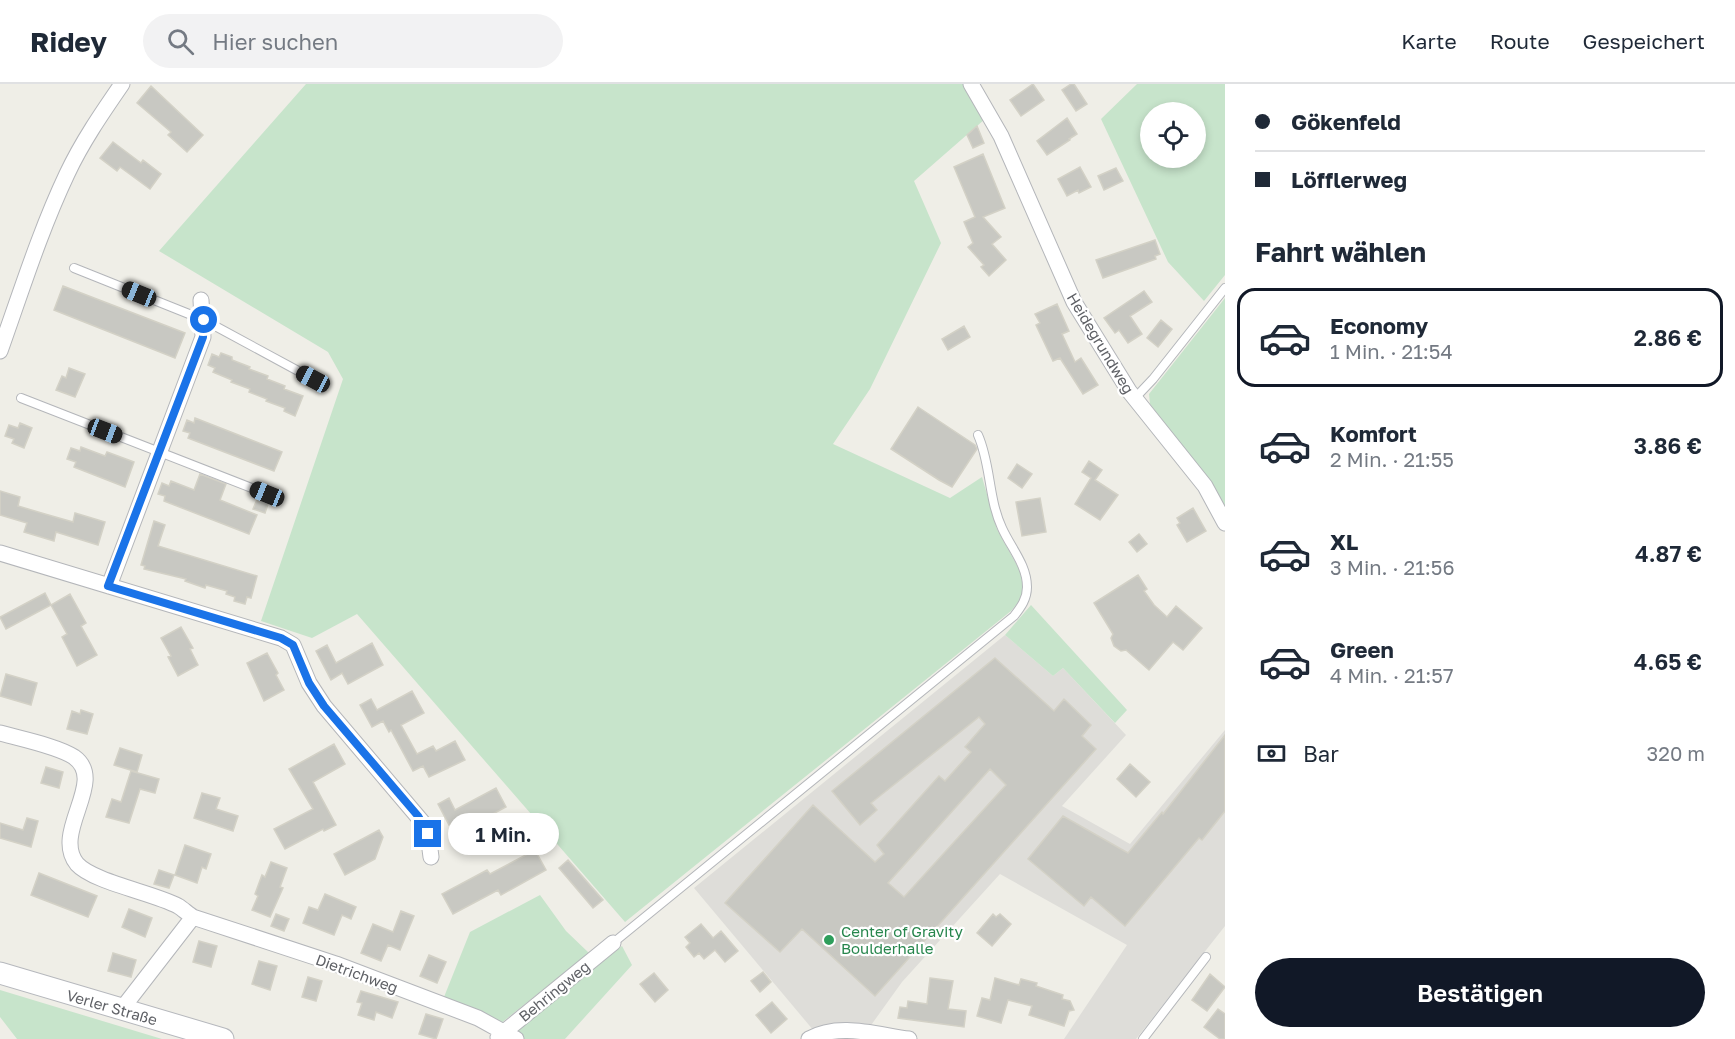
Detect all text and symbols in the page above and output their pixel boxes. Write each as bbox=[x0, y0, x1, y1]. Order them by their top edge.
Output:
search box bbox=[143, 14, 563, 68]
text: Ridey bbox=[30, 25, 107, 58]
icon: search bbox=[164, 25, 197, 58]
text: Hier suchen bbox=[212, 28, 338, 55]
text: Karte bbox=[1401, 28, 1457, 54]
text: Route bbox=[1490, 28, 1550, 54]
text: Gespeichert bbox=[1583, 28, 1705, 54]
map controls bbox=[1140, 102, 1206, 168]
button: locate bbox=[1140, 102, 1206, 168]
text: Gökenfeld bbox=[1291, 108, 1401, 135]
text: Löfflerweg bbox=[1291, 166, 1407, 193]
text: Fahrt wählen bbox=[1255, 236, 1426, 268]
car bbox=[119, 279, 159, 309]
street label: Heidegrundweg bbox=[1064, 289, 1138, 397]
route start bbox=[190, 306, 217, 333]
icon: car bbox=[1258, 311, 1312, 365]
text: Economy bbox=[1330, 312, 1428, 339]
text: 2.86 € bbox=[1634, 324, 1702, 351]
text: 1 Min. · 21:54 bbox=[1330, 339, 1453, 363]
car bbox=[293, 363, 333, 395]
car bbox=[85, 416, 125, 446]
icon: car bbox=[1258, 419, 1312, 473]
text: Komfort bbox=[1330, 420, 1417, 447]
text: 3.86 € bbox=[1634, 432, 1702, 459]
text: 2 Min. · 21:55 bbox=[1330, 447, 1454, 471]
car bbox=[247, 479, 287, 509]
icon: car bbox=[1258, 527, 1312, 581]
text: XL bbox=[1330, 528, 1358, 555]
text: 4.87 € bbox=[1635, 540, 1702, 567]
text: 3 Min. · 21:56 bbox=[1330, 555, 1455, 579]
icon: car bbox=[1258, 635, 1312, 689]
text: Green bbox=[1330, 636, 1394, 663]
text: 4.65 € bbox=[1634, 648, 1702, 675]
text: 4 Min. · 21:57 bbox=[1330, 663, 1454, 687]
icon: cash bbox=[1255, 737, 1288, 770]
text: Bar bbox=[1303, 740, 1339, 767]
text: 320 m bbox=[1647, 741, 1705, 765]
callout: 1 Min. bbox=[449, 813, 560, 855]
route end bbox=[414, 820, 441, 847]
text: 1 Min. bbox=[475, 822, 532, 846]
place label: Center of Gravity Boulderhalle bbox=[841, 922, 964, 957]
marker: Center of Gravity Boulderhalle bbox=[822, 933, 836, 947]
street label: Dietrichweg bbox=[313, 950, 401, 996]
street label: Behringweg bbox=[515, 957, 593, 1025]
button: Bestätigen bbox=[1255, 958, 1705, 1027]
street label: Verler Straße bbox=[65, 985, 160, 1029]

